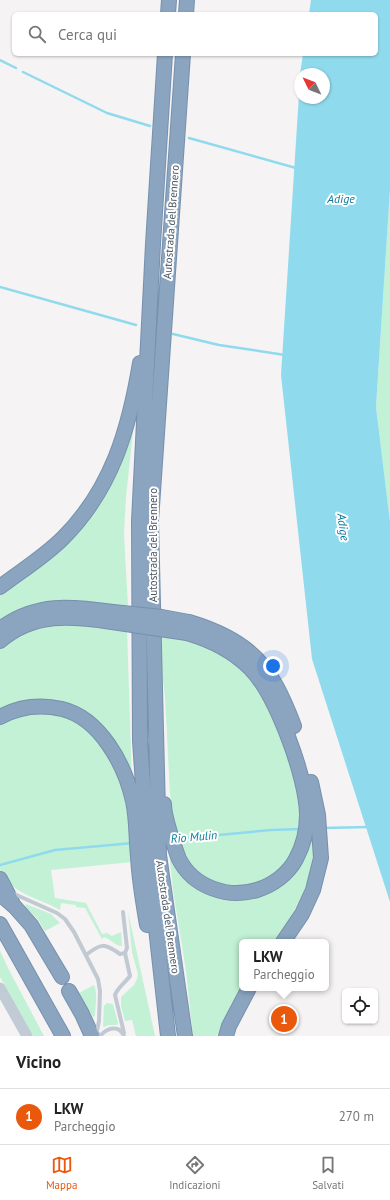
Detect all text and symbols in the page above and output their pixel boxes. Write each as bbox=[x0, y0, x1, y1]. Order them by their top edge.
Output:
search box bbox=[12, 12, 378, 56]
icon: search bbox=[26, 23, 48, 45]
text: Cerca qui bbox=[58, 25, 117, 44]
north arrow bbox=[294, 68, 330, 104]
street label: Autostrada del Brennero bbox=[160, 164, 182, 280]
water label: Adige bbox=[326, 191, 355, 206]
street label: Autostrada del Brennero bbox=[146, 488, 160, 602]
water label: Adige bbox=[334, 511, 353, 542]
your location bbox=[263, 656, 283, 676]
water label: Rio Mulin bbox=[170, 827, 218, 846]
street label: Autostrada del Brennero bbox=[153, 859, 183, 975]
popup bbox=[239, 939, 329, 991]
text: LKW bbox=[253, 947, 283, 966]
text: Parcheggio bbox=[253, 966, 315, 983]
map controls bbox=[342, 988, 378, 1024]
button: locate bbox=[342, 988, 378, 1024]
pin: 1 bbox=[271, 1004, 297, 1034]
text: Vicino bbox=[16, 1051, 61, 1073]
text: LKW bbox=[54, 1099, 84, 1118]
text: 1 bbox=[25, 1108, 33, 1125]
text: 270 m bbox=[339, 1108, 374, 1125]
text: Parcheggio bbox=[54, 1118, 116, 1135]
tab: Mappa bbox=[46, 1154, 77, 1192]
tab: Indicazioni bbox=[169, 1154, 220, 1192]
tab: Salvati bbox=[312, 1154, 344, 1192]

